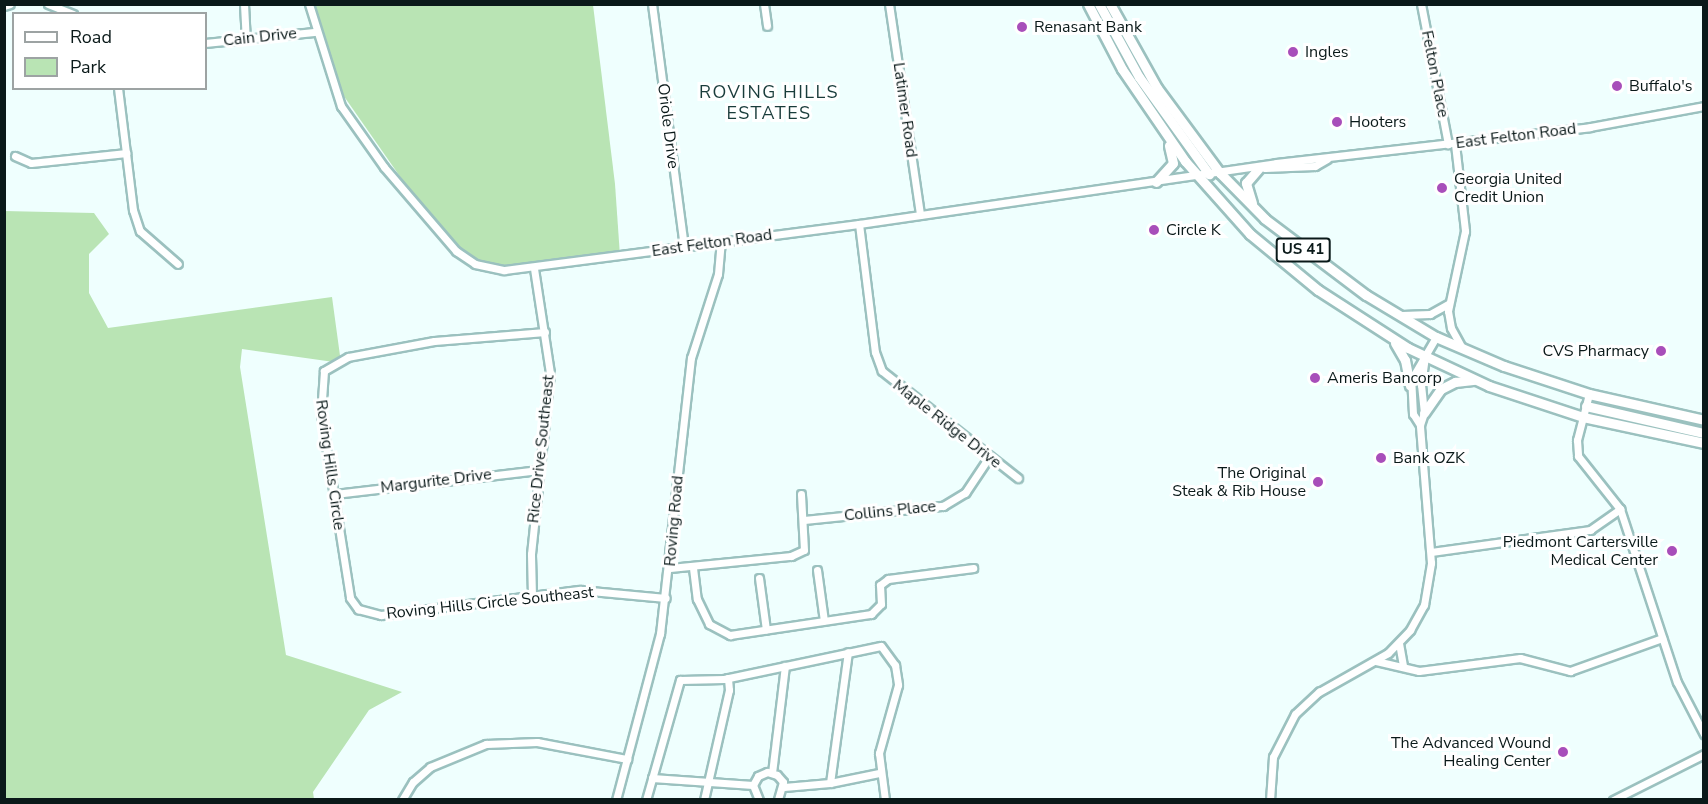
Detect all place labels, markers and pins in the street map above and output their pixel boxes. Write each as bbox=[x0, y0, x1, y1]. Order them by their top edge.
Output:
place label: Renasant Bank bbox=[1034, 17, 1142, 37]
marker: Renasant Bank bbox=[1015, 20, 1029, 34]
place label: Ingles bbox=[1305, 42, 1348, 62]
marker: Ingles bbox=[1286, 45, 1300, 59]
place label: Buffalo's bbox=[1629, 76, 1692, 96]
marker: Buffalo's bbox=[1610, 79, 1624, 93]
place label: Hooters bbox=[1349, 112, 1406, 132]
marker: Hooters bbox=[1330, 115, 1344, 129]
place label: Georgia United Credit Union bbox=[1454, 169, 1562, 207]
marker: Georgia United Credit Union bbox=[1435, 181, 1449, 195]
place label: Circle K bbox=[1166, 220, 1221, 240]
marker: Circle K bbox=[1147, 223, 1161, 237]
place label: CVS Pharmacy bbox=[1542, 341, 1649, 361]
marker: CVS Pharmacy bbox=[1654, 344, 1668, 358]
place label: Ameris Bancorp bbox=[1327, 368, 1442, 388]
marker: Ameris Bancorp bbox=[1308, 371, 1322, 385]
place label: Bank OZK bbox=[1393, 448, 1465, 468]
marker: Bank OZK bbox=[1374, 451, 1388, 465]
place label: The Original Steak & Rib House bbox=[1172, 463, 1306, 501]
marker: The Original Steak & Rib House bbox=[1311, 475, 1325, 489]
place label: Piedmont Cartersville Medical Center bbox=[1503, 532, 1658, 570]
marker: Piedmont Cartersville Medical Center bbox=[1663, 542, 1681, 560]
place label: The Advanced Wound Healing Center bbox=[1391, 733, 1551, 771]
marker: The Advanced Wound Healing Center bbox=[1556, 745, 1570, 759]

